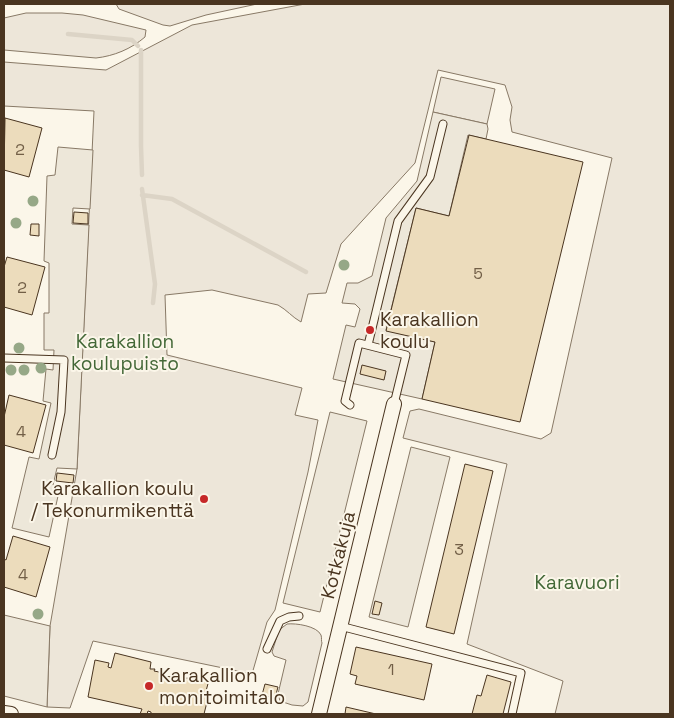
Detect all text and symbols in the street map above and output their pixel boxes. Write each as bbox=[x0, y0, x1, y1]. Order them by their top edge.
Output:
house number: 2 bbox=[15, 139, 25, 160]
house number: 5 bbox=[473, 263, 483, 284]
house number: 2 bbox=[17, 277, 27, 298]
place label: Karakallion koulu bbox=[380, 307, 479, 354]
marker: Karakallion koulu bbox=[364, 324, 376, 336]
park label: Karakallion koulupuisto bbox=[71, 329, 179, 376]
house number: 4 bbox=[16, 421, 26, 442]
place label: Karakallion koulu / Tekonurmikenttä bbox=[31, 476, 194, 523]
marker: Karakallion koulu / Tekonurmikenttä bbox=[198, 493, 210, 505]
street label: Kotkakuja bbox=[315, 508, 361, 602]
house number: 3 bbox=[454, 539, 464, 560]
house number: 4 bbox=[18, 564, 28, 585]
park label: Karavuori bbox=[534, 570, 620, 595]
house number: 1 bbox=[388, 659, 394, 680]
place label: Karakallion monitoimitalo bbox=[159, 663, 285, 710]
marker: Karakallion monitoimitalo bbox=[143, 680, 155, 692]

